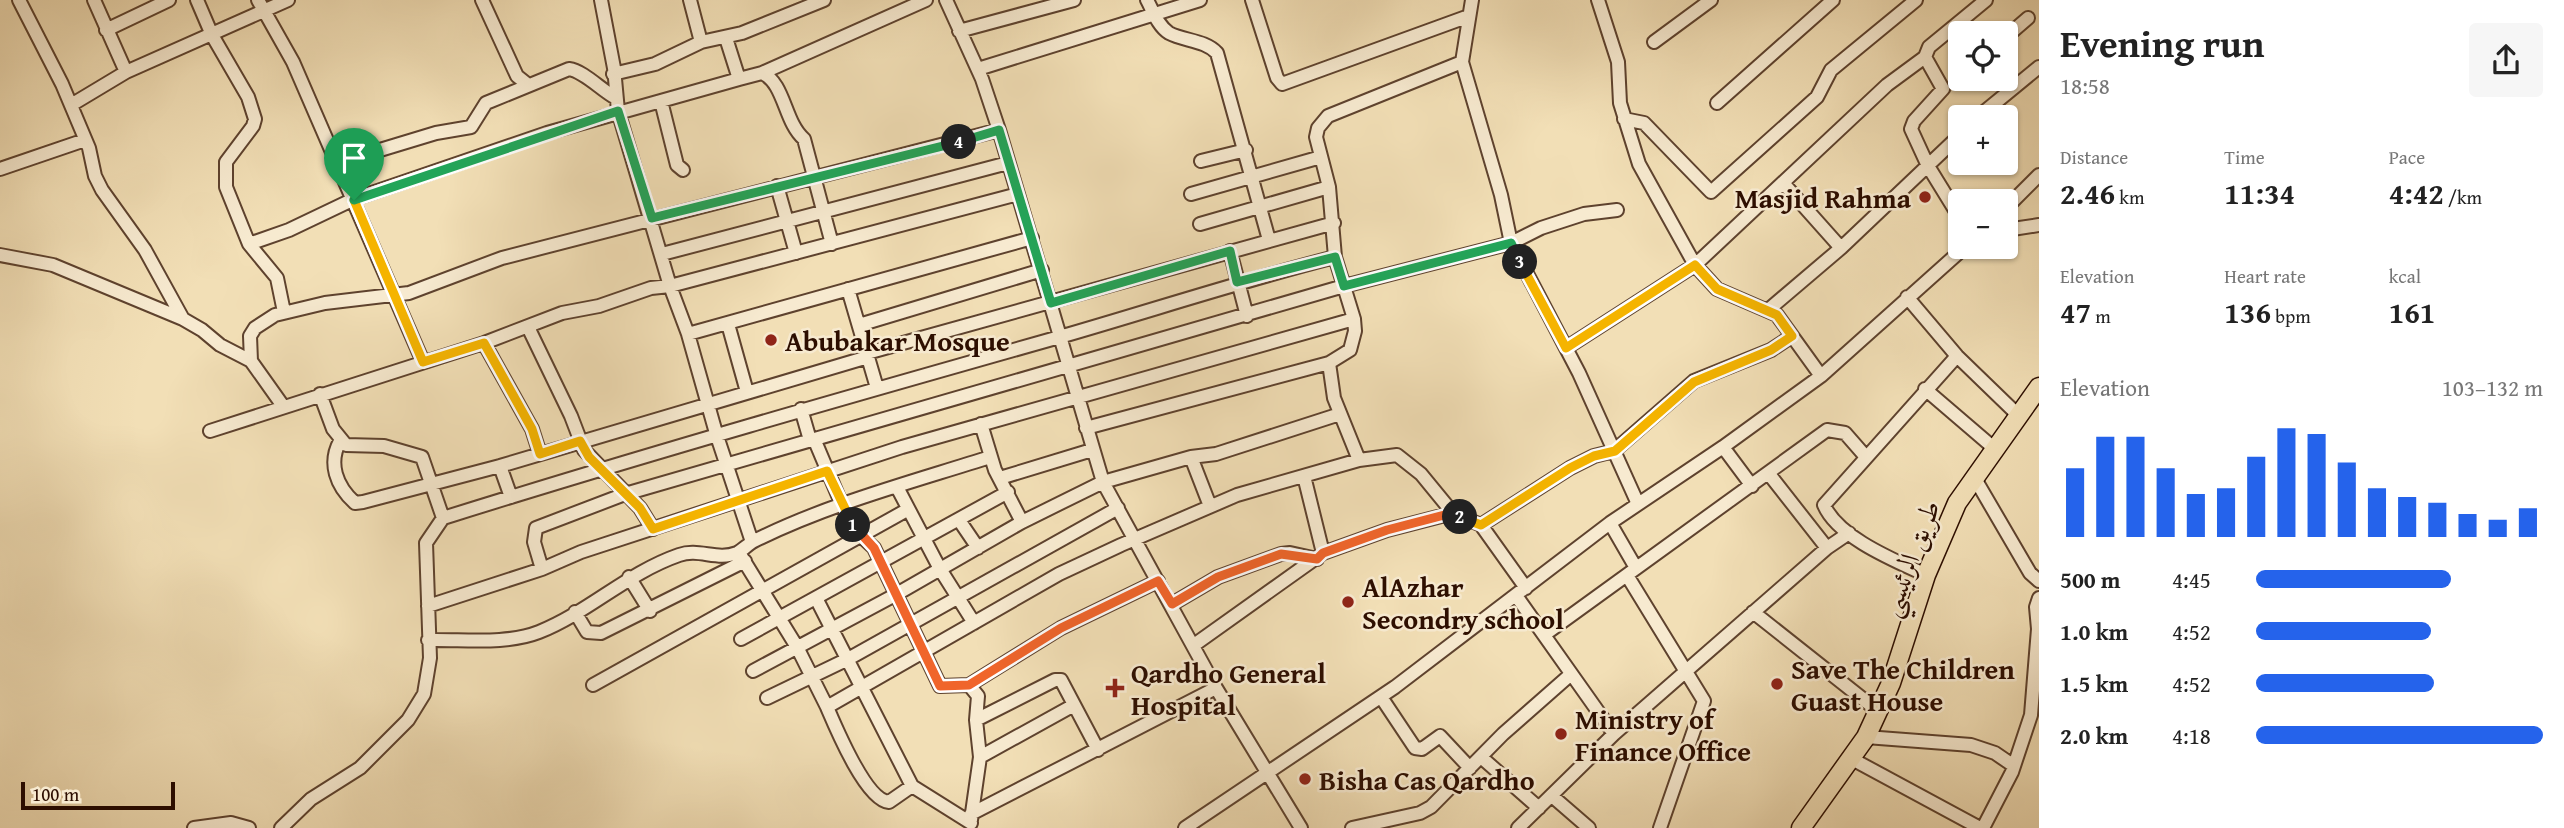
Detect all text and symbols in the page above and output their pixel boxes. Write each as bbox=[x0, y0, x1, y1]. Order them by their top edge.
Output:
text: Evening run bbox=[2060, 15, 2264, 71]
map controls bbox=[1948, 21, 2018, 259]
button: locate bbox=[1948, 21, 2018, 91]
button: share bbox=[2469, 23, 2543, 97]
text: 18:58 bbox=[2060, 69, 2110, 102]
button: + bbox=[1948, 105, 2018, 175]
pin: 4 bbox=[942, 124, 976, 160]
text: 4 bbox=[954, 127, 963, 155]
pin bbox=[324, 128, 384, 200]
icon: arrive bbox=[335, 139, 373, 177]
text: Distance bbox=[2060, 143, 2128, 171]
text: Time bbox=[2224, 143, 2265, 171]
text: Pace bbox=[2389, 143, 2425, 171]
text: 2.46 bbox=[2060, 171, 2115, 215]
text: 11:34 bbox=[2224, 171, 2295, 215]
text: 4:42 bbox=[2389, 171, 2444, 215]
place label: Masjid Rahma bbox=[1735, 177, 1912, 218]
text: km bbox=[2115, 183, 2144, 211]
text: /km bbox=[2444, 183, 2482, 211]
marker: Masjid Rahma bbox=[1917, 189, 1933, 205]
button: − bbox=[1948, 189, 2018, 259]
pin: 3 bbox=[1502, 244, 1538, 280]
text: 3 bbox=[1515, 247, 1524, 275]
text: Elevation bbox=[2060, 262, 2134, 290]
text: Heart rate bbox=[2224, 262, 2306, 290]
text: kcal bbox=[2389, 262, 2421, 290]
text: 47 bbox=[2060, 290, 2091, 334]
text: 136 bbox=[2224, 290, 2271, 334]
text: 161 bbox=[2389, 290, 2435, 334]
text: m bbox=[2091, 302, 2111, 330]
text: bpm bbox=[2271, 302, 2311, 330]
place label: Abubakar Mosque bbox=[785, 320, 1010, 361]
marker: Abubakar Mosque bbox=[763, 332, 779, 348]
text: Elevation bbox=[2060, 371, 2150, 404]
text: 103–132 m bbox=[2442, 371, 2543, 404]
street label: طريق الرئيسي bbox=[1868, 494, 1957, 625]
pin: 2 bbox=[1442, 500, 1478, 534]
text: 2 bbox=[1455, 502, 1464, 530]
pin: 1 bbox=[836, 508, 870, 542]
text: 1 bbox=[848, 510, 857, 538]
text: 500 m bbox=[2060, 563, 2121, 596]
text: 4:45 bbox=[2172, 563, 2211, 596]
place label: AlAzhar Secondry school bbox=[1362, 566, 1564, 639]
marker: AlAzhar Secondry school bbox=[1340, 594, 1356, 610]
text: 1.0 km bbox=[2060, 615, 2128, 648]
text: 4:52 bbox=[2172, 615, 2211, 648]
place label: Save The Children Guast House bbox=[1791, 648, 2015, 721]
place label: Qardho General Hospital bbox=[1131, 652, 1326, 725]
text: 1.5 km bbox=[2060, 667, 2128, 700]
text: 4:52 bbox=[2172, 667, 2211, 700]
marker: Save The Children Guast House bbox=[1769, 676, 1785, 692]
marker: Qardho General Hospital bbox=[1105, 678, 1125, 698]
place label: Ministry of Finance Office bbox=[1575, 698, 1751, 771]
text: 2.0 km bbox=[2060, 719, 2128, 752]
text: 4:18 bbox=[2172, 719, 2211, 752]
marker: Ministry of Finance Office bbox=[1553, 726, 1569, 742]
place label: Bisha Cas Qardho bbox=[1319, 759, 1535, 800]
marker: Bisha Cas Qardho bbox=[1297, 771, 1313, 787]
scale bar bbox=[21, 779, 175, 811]
text: 100 m bbox=[32, 780, 79, 808]

